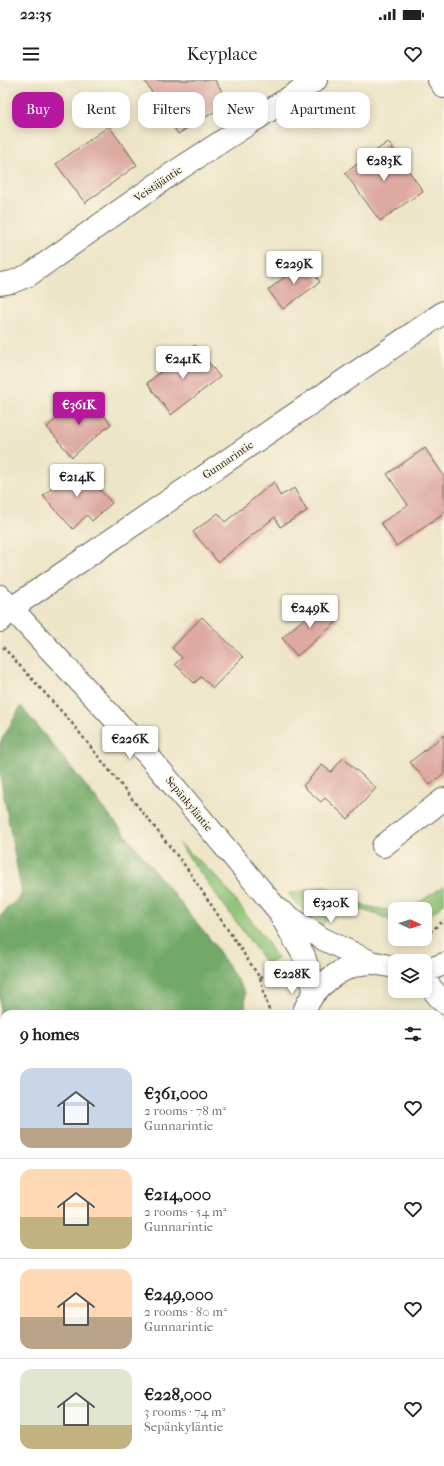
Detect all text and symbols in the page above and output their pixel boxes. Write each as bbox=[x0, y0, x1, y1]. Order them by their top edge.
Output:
text: 22:35 bbox=[20, 5, 52, 23]
icon: menu bbox=[20, 43, 42, 65]
icon: heart bbox=[402, 43, 424, 65]
text: Keyplace bbox=[187, 44, 257, 65]
chip: Buy bbox=[12, 92, 64, 128]
chip: Rent bbox=[72, 92, 130, 128]
chip: Filters bbox=[138, 92, 205, 128]
chip: New bbox=[213, 92, 268, 128]
chip: Apartment bbox=[276, 92, 370, 128]
pin: €283K bbox=[356, 148, 412, 182]
text: €283K bbox=[366, 153, 402, 168]
street label: Veistäjäntie bbox=[131, 163, 185, 205]
pin: €229K bbox=[266, 251, 322, 285]
text: €229K bbox=[275, 256, 313, 271]
pin: €241K bbox=[155, 346, 211, 380]
text: €241K bbox=[165, 351, 201, 366]
pin: €361K bbox=[51, 392, 107, 426]
text: €361K bbox=[62, 397, 96, 412]
street label: Gunnarintie bbox=[200, 438, 256, 482]
pin: €214K bbox=[49, 464, 105, 498]
text: €214K bbox=[59, 469, 95, 484]
pin: €249K bbox=[282, 595, 338, 629]
text: €249K bbox=[291, 600, 329, 615]
pin: €226K bbox=[102, 726, 158, 760]
text: €226K bbox=[111, 731, 149, 746]
street label: Sepänkyläntie bbox=[163, 774, 215, 835]
pin: €320K bbox=[303, 890, 359, 924]
text: €320K bbox=[313, 895, 349, 910]
north arrow bbox=[388, 902, 432, 946]
map controls bbox=[388, 902, 432, 998]
button: layers bbox=[388, 954, 432, 998]
pin: €228K bbox=[264, 961, 320, 995]
text: €228K bbox=[273, 966, 311, 981]
icon: filters bbox=[402, 1023, 424, 1045]
text: 9 homes bbox=[20, 1024, 79, 1044]
text: €361,000 bbox=[144, 1083, 208, 1103]
icon: home bbox=[52, 1084, 100, 1132]
icon: heart bbox=[402, 1097, 424, 1119]
text: 2 rooms · 78 m² bbox=[144, 1103, 226, 1118]
text: Gunnarintie bbox=[144, 1118, 213, 1133]
text: €214,000 bbox=[144, 1184, 211, 1204]
icon: home bbox=[52, 1185, 100, 1233]
icon: heart bbox=[402, 1198, 424, 1220]
text: 2 rooms · 54 m² bbox=[144, 1204, 226, 1219]
text: Gunnarintie bbox=[144, 1219, 213, 1234]
text: €249,000 bbox=[144, 1284, 213, 1304]
icon: home bbox=[52, 1285, 100, 1333]
icon: heart bbox=[402, 1298, 424, 1320]
text: 2 rooms · 80 m² bbox=[144, 1304, 227, 1319]
text: Gunnarintie bbox=[144, 1319, 213, 1334]
text: €228,000 bbox=[144, 1384, 212, 1404]
icon: home bbox=[52, 1385, 100, 1433]
icon: heart bbox=[402, 1398, 424, 1420]
text: 3 rooms · 74 m² bbox=[144, 1404, 225, 1419]
text: Sepänkyläntie bbox=[144, 1419, 223, 1434]

